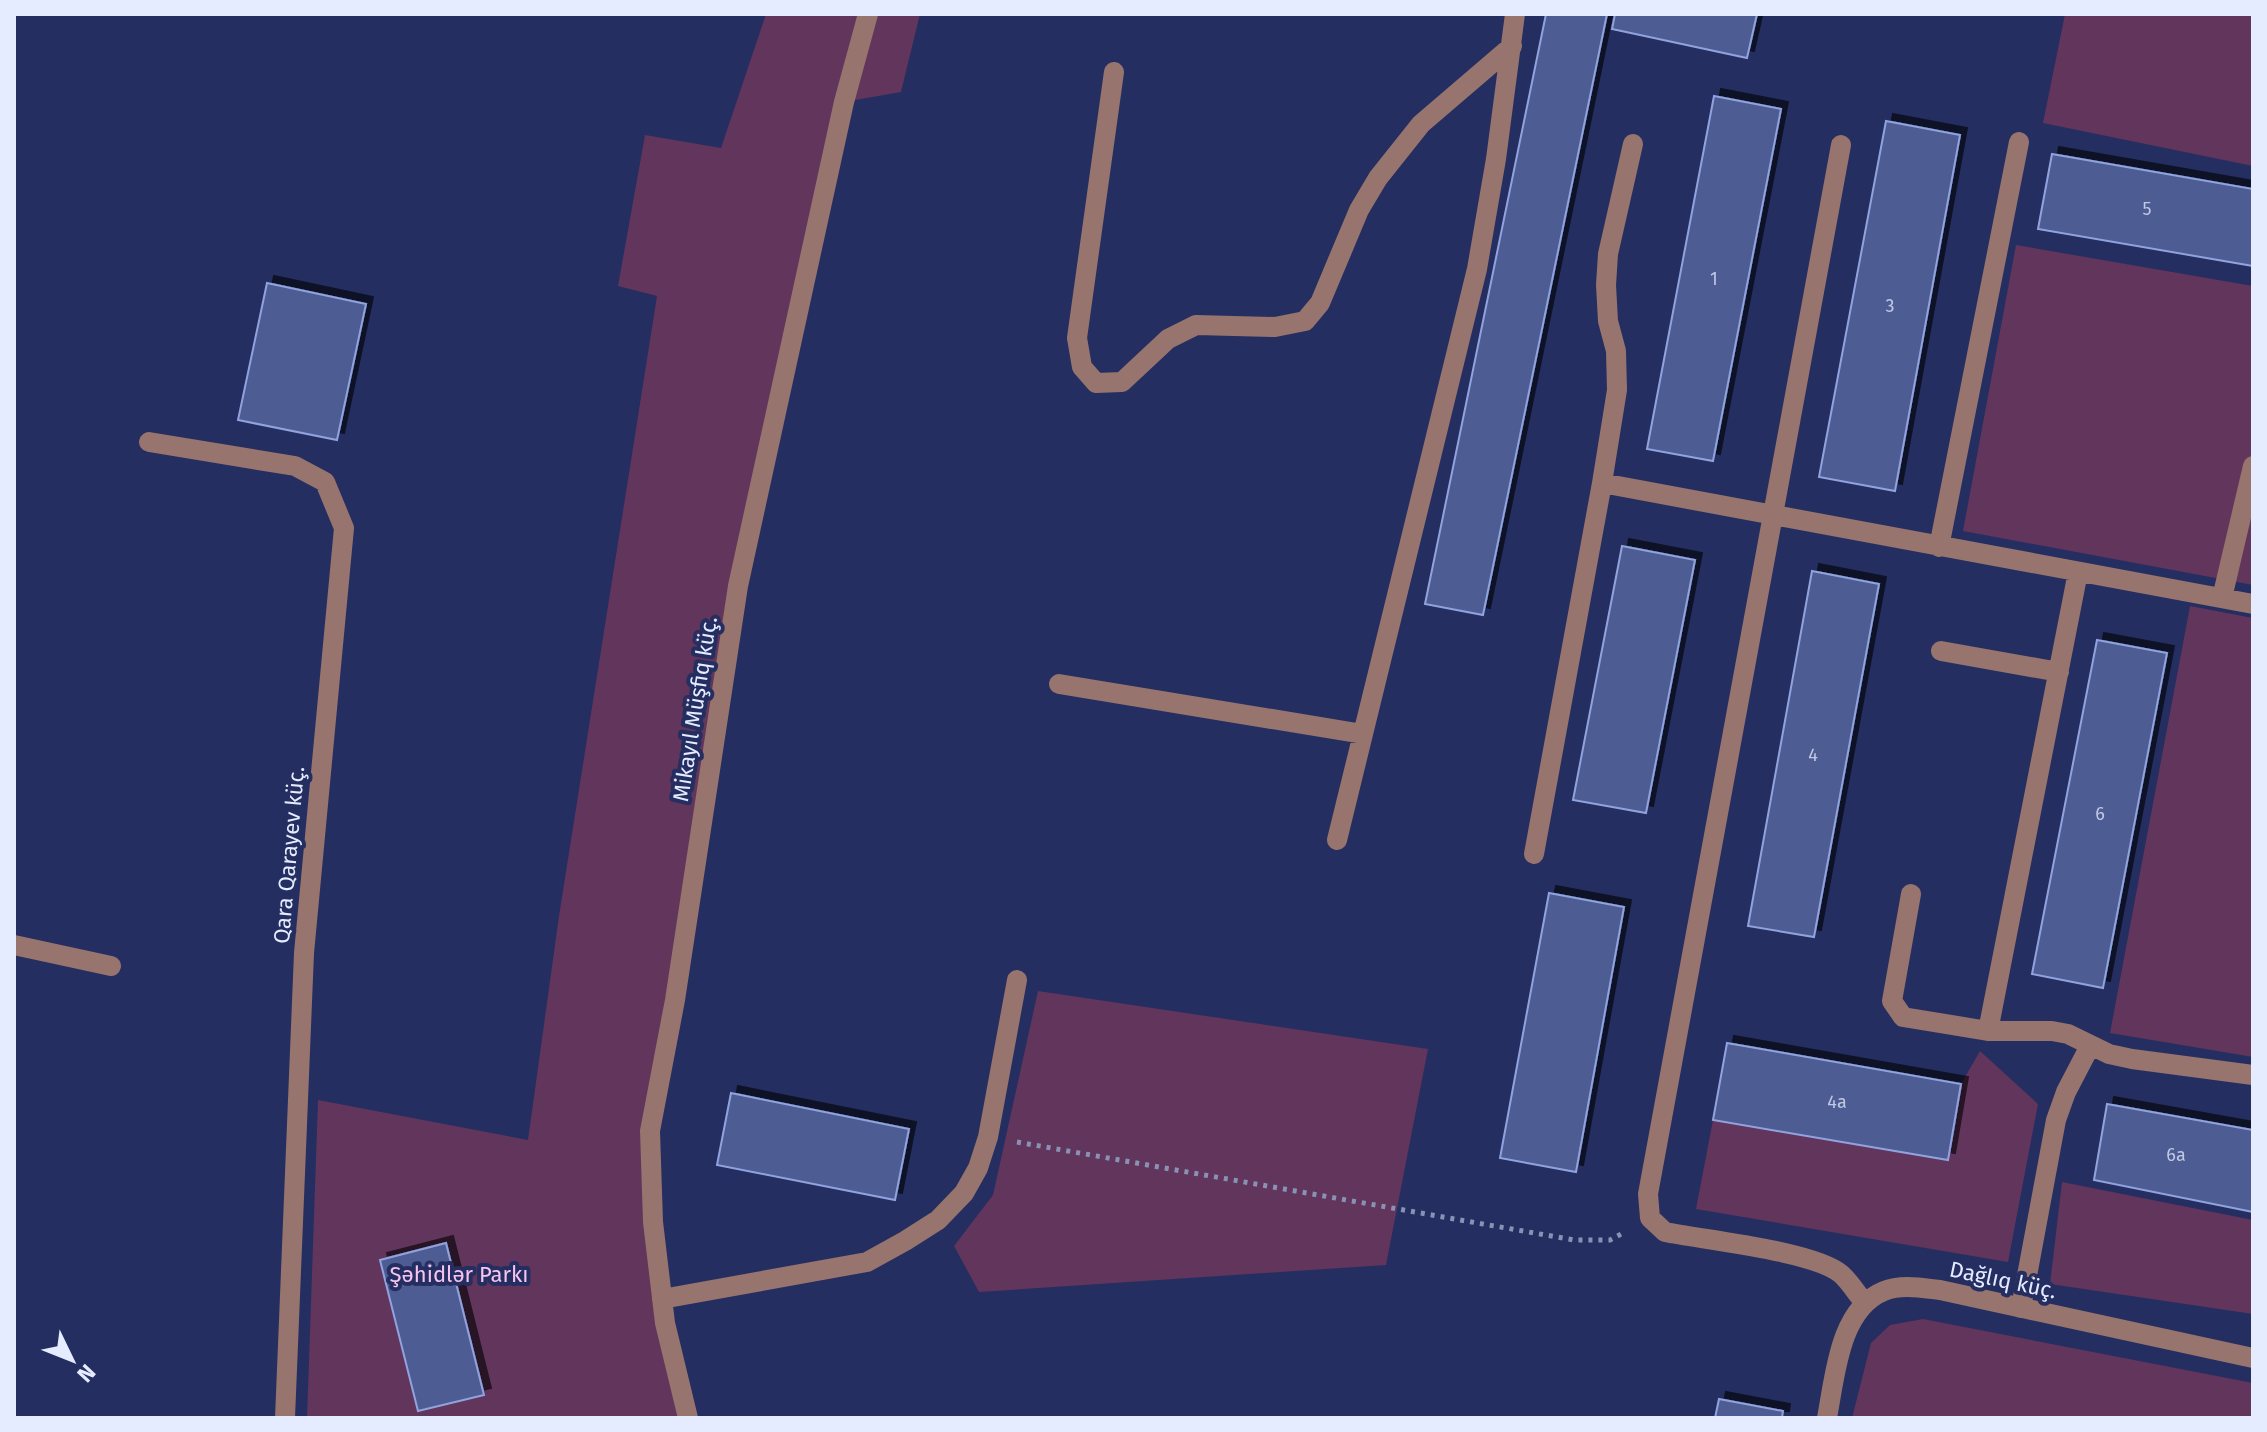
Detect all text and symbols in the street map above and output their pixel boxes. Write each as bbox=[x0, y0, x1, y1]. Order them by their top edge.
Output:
house number: 5 bbox=[2142, 198, 2152, 220]
house number: 1 bbox=[1710, 268, 1718, 290]
house number: 3 bbox=[1886, 295, 1894, 317]
street label: Mikayıl Müşfiq küç. bbox=[667, 615, 723, 803]
house number: 4 bbox=[1808, 744, 1818, 766]
street label: Qara Qarayev küç. bbox=[268, 765, 310, 945]
house number: 6 bbox=[2095, 803, 2105, 825]
house number: 4a bbox=[1827, 1091, 1847, 1113]
house number: 6a bbox=[2166, 1144, 2186, 1166]
street label: Dağlıq küç. bbox=[1947, 1255, 2059, 1305]
park label: Şəhidlər Parkı bbox=[390, 1261, 528, 1288]
north arrow bbox=[32, 1320, 112, 1400]
text: N bbox=[71, 1359, 101, 1388]

